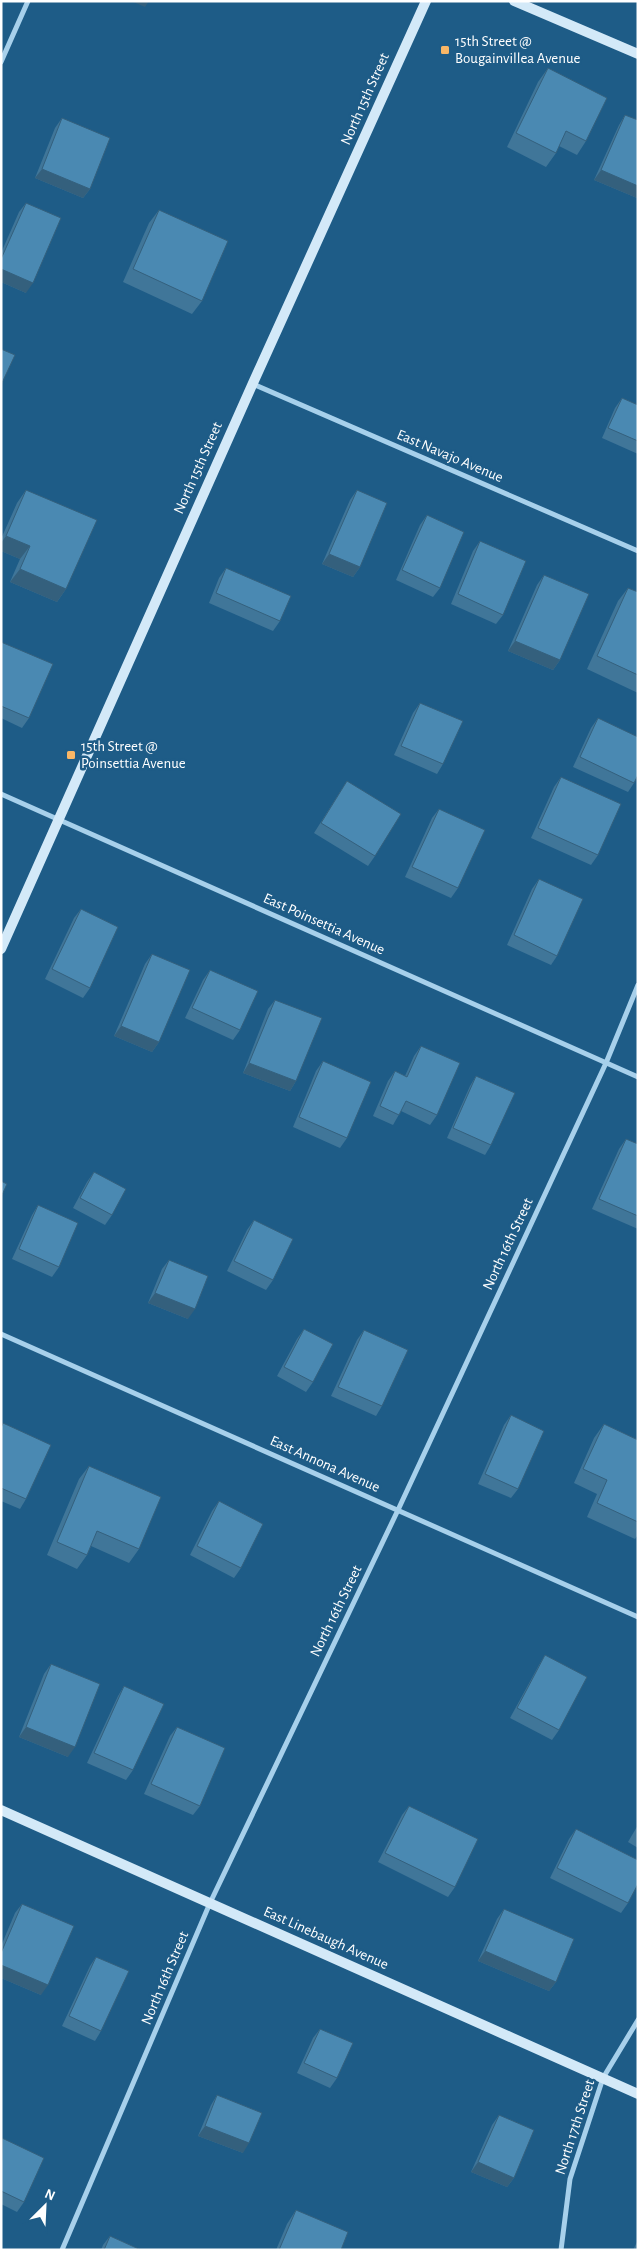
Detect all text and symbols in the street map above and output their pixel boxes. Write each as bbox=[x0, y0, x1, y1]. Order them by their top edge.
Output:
place label: 15th Street @ Bougainvillea Avenue bbox=[455, 34, 581, 66]
marker: 15th Street @ Bougainvillea Avenue bbox=[439, 44, 451, 56]
street label: North 15th Street bbox=[338, 51, 392, 147]
street label: North 15th Street bbox=[171, 420, 225, 516]
street label: East Navajo Avenue bbox=[395, 427, 505, 485]
place label: 15th Street @ Poinsettia Avenue bbox=[81, 739, 186, 771]
marker: 15th Street @ Poinsettia Avenue bbox=[65, 749, 77, 761]
street label: East Poinsettia Avenue bbox=[261, 890, 387, 958]
street label: North 16th Street bbox=[480, 1195, 536, 1292]
street label: East Annona Avenue bbox=[268, 1433, 382, 1495]
street label: North 16th Street bbox=[307, 1563, 365, 1659]
street label: East Linebaugh Avenue bbox=[261, 1904, 391, 1972]
street label: North 16th Street bbox=[139, 1929, 191, 2027]
street label: North 17th Street bbox=[553, 2077, 597, 2176]
north arrow bbox=[20, 2181, 70, 2231]
text: N bbox=[43, 2187, 57, 2203]

